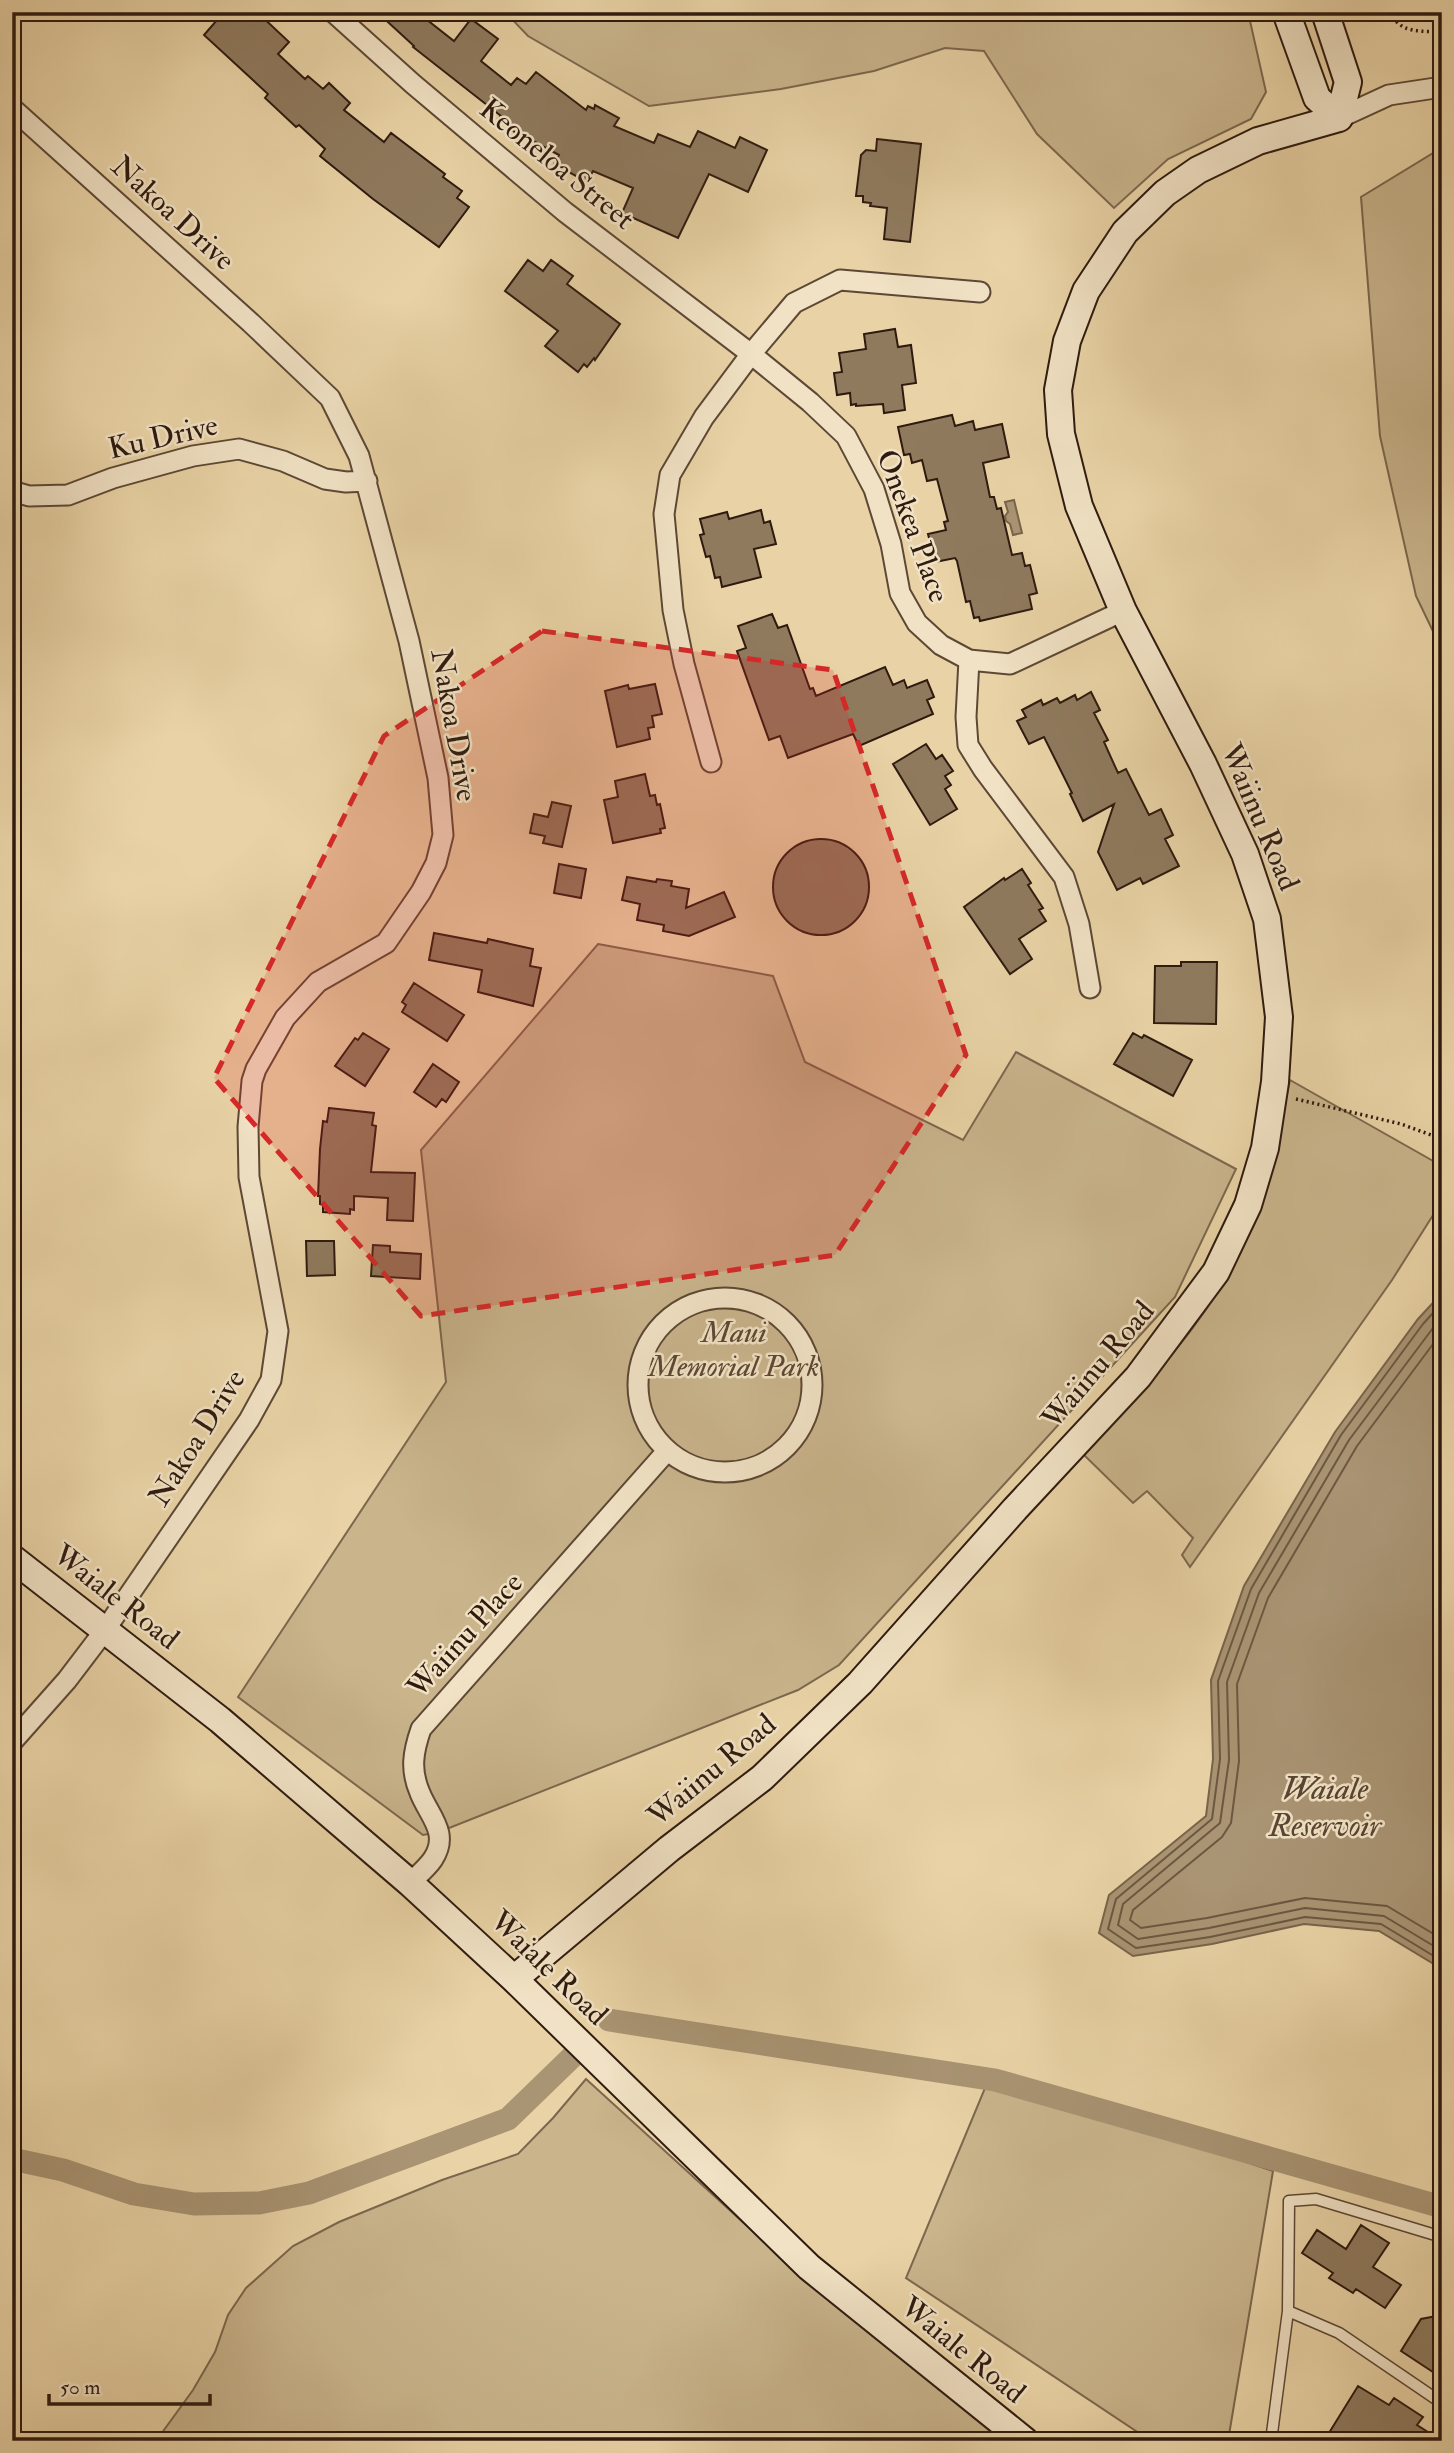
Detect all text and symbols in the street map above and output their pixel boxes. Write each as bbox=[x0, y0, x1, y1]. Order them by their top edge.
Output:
street label: Keoneloa Street bbox=[472, 90, 642, 238]
street label: Nakoa Drive bbox=[103, 148, 243, 278]
street label: Ku Drive bbox=[105, 406, 221, 468]
street label: Onekea Place bbox=[868, 445, 958, 607]
street label: Nakoa Drive bbox=[422, 646, 486, 804]
street label: Waiinu Road bbox=[1212, 737, 1308, 896]
street label: Waiinu Road bbox=[1033, 1293, 1162, 1437]
park label: Maui Memorial Park bbox=[647, 1314, 819, 1385]
street label: Nakoa Drive bbox=[140, 1363, 254, 1513]
street label: Waiale Road bbox=[45, 1536, 187, 1658]
street label: Waiinu Place bbox=[399, 1565, 531, 1706]
street label: Waiinu Road bbox=[640, 1706, 784, 1835]
water label: Waiale Reservoir bbox=[1268, 1769, 1383, 1846]
street label: Waiale Road bbox=[482, 1902, 616, 2033]
street label: Waiale Road bbox=[892, 2288, 1033, 2412]
scale bar bbox=[49, 2362, 210, 2406]
text: 50 m bbox=[60, 2374, 101, 2401]

